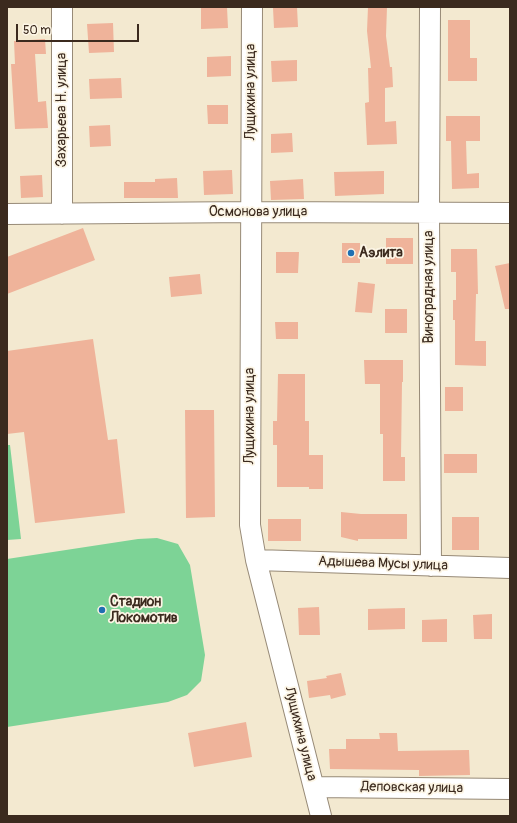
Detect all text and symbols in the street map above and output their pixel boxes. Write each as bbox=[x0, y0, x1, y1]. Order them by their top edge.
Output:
scale bar bbox=[18, 16, 141, 42]
text: 50 m bbox=[23, 23, 51, 38]
street label: Лущихина улица bbox=[243, 44, 259, 140]
street label: Захарьева Н. улица bbox=[54, 53, 70, 167]
street label: Осмонова улица bbox=[209, 204, 307, 220]
street label: Виноградная улица bbox=[421, 231, 437, 343]
place label: Аэлита bbox=[359, 245, 403, 261]
marker: Аэлита bbox=[346, 248, 356, 258]
street label: Лущихина улица bbox=[242, 368, 258, 464]
street label: Адышева Мусы улица bbox=[318, 553, 448, 575]
place label: Стадион Локомотив bbox=[110, 594, 178, 626]
marker: Стадион Локомотив bbox=[97, 605, 107, 615]
street label: Лущихина улица bbox=[280, 685, 320, 783]
street label: Деповская улица bbox=[361, 779, 463, 797]

